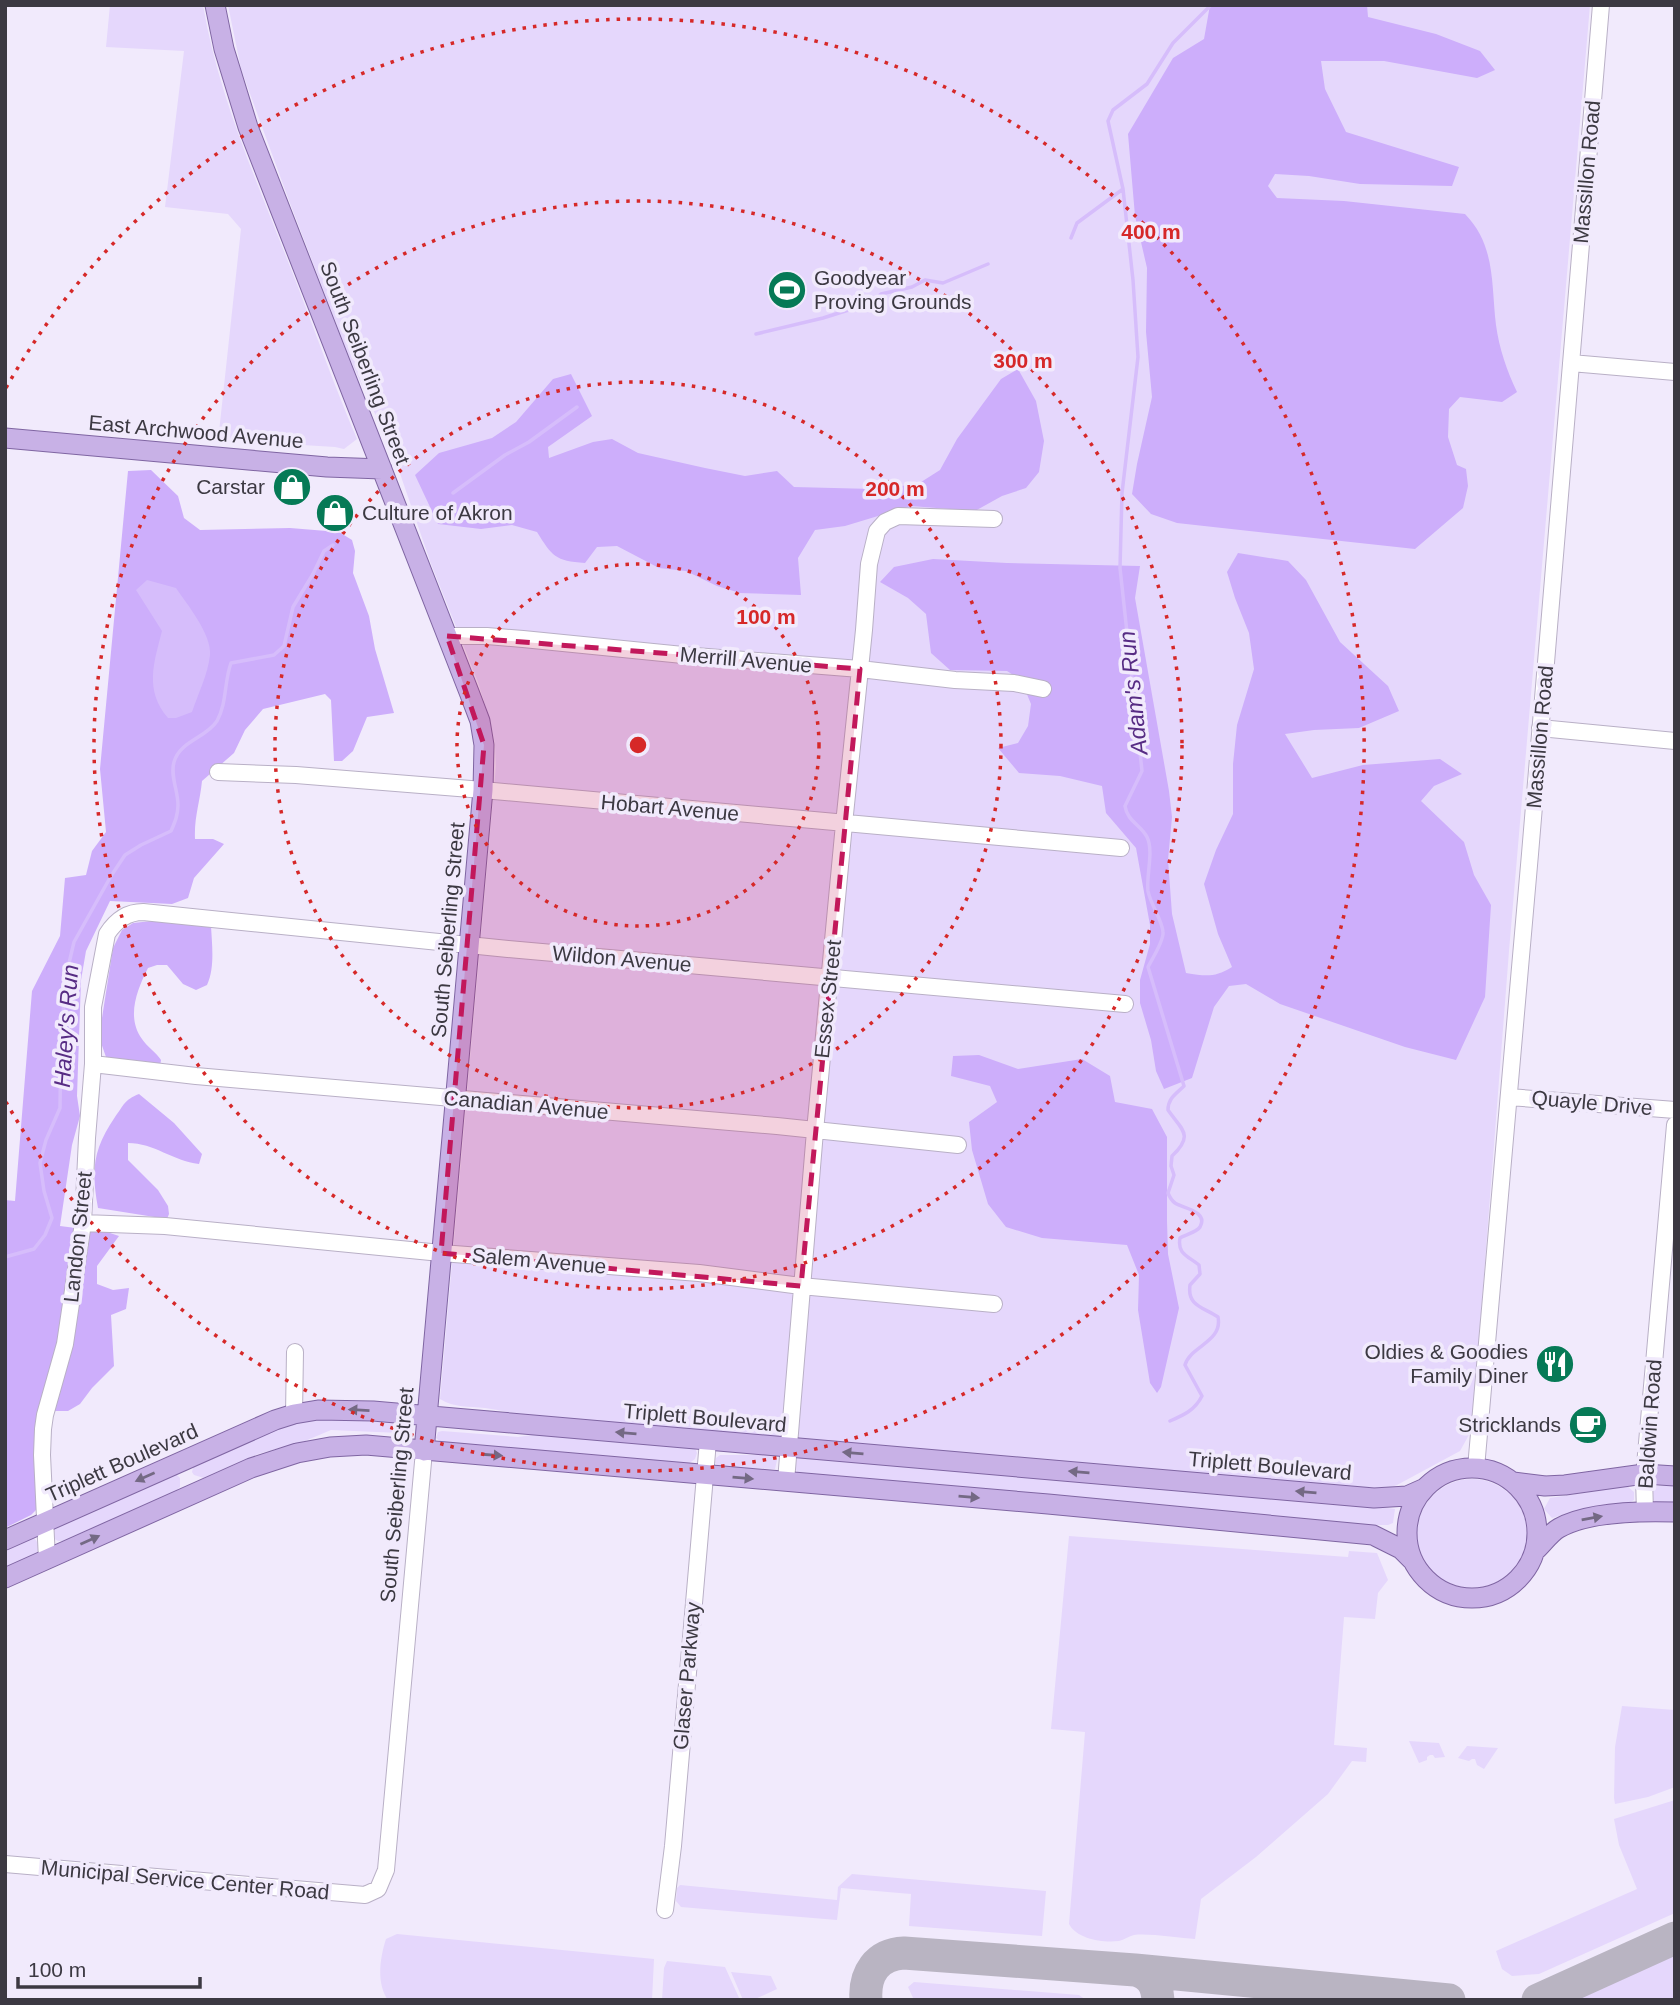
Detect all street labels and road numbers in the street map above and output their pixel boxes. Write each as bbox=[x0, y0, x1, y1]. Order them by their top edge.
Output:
street label: Massillon Road bbox=[1569, 99, 1604, 244]
street label: South Seiberling Street bbox=[316, 258, 415, 468]
street label: East Archwood Avenue bbox=[88, 411, 304, 452]
street label: Merrill Avenue bbox=[679, 642, 813, 677]
street label: Massillon Road bbox=[1522, 664, 1557, 809]
street label: Hobart Avenue bbox=[600, 790, 740, 825]
street label: South Seiberling Street bbox=[427, 821, 468, 1039]
street label: Essex Street bbox=[810, 938, 845, 1059]
street label: Wildon Avenue bbox=[551, 941, 693, 976]
street label: Canadian Avenue bbox=[443, 1086, 609, 1123]
street label: Quayle Drive bbox=[1531, 1086, 1654, 1119]
street label: Landon Street bbox=[59, 1170, 96, 1304]
street label: Salem Avenue bbox=[471, 1243, 607, 1278]
street label: Baldwin Road bbox=[1634, 1359, 1665, 1489]
street label: South Seiberling Street bbox=[376, 1386, 417, 1604]
street label: Triplett Boulevard bbox=[622, 1399, 788, 1436]
street label: Triplett Boulevard bbox=[42, 1419, 201, 1506]
street label: Triplett Boulevard bbox=[1187, 1447, 1353, 1484]
street label: Glaser Parkway bbox=[669, 1601, 704, 1751]
street label: Municipal Service Center Road bbox=[40, 1855, 330, 1904]

